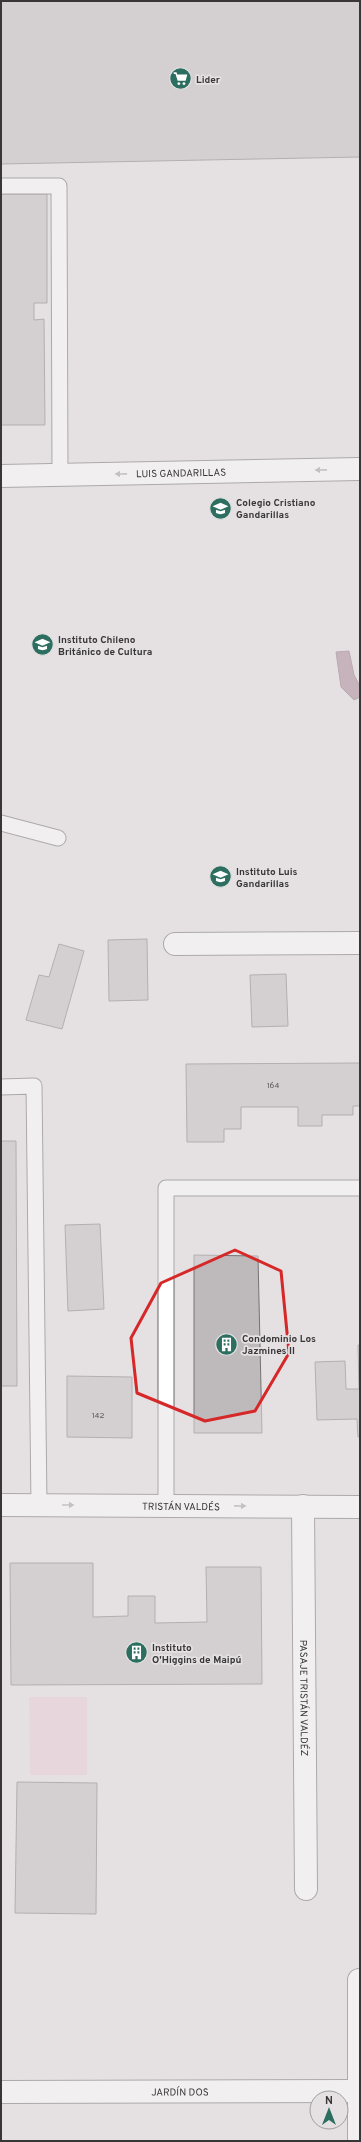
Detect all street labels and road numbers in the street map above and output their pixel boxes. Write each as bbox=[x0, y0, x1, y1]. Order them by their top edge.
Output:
street label: LUIS GANDARILLAS bbox=[136, 467, 226, 481]
street label: TRISTÁN VALDÉS bbox=[142, 1501, 220, 1514]
street label: PASAJE TRISTÁN VALDÉZ bbox=[296, 1640, 310, 1756]
street label: JARDÍN DOS bbox=[151, 2086, 209, 2100]

